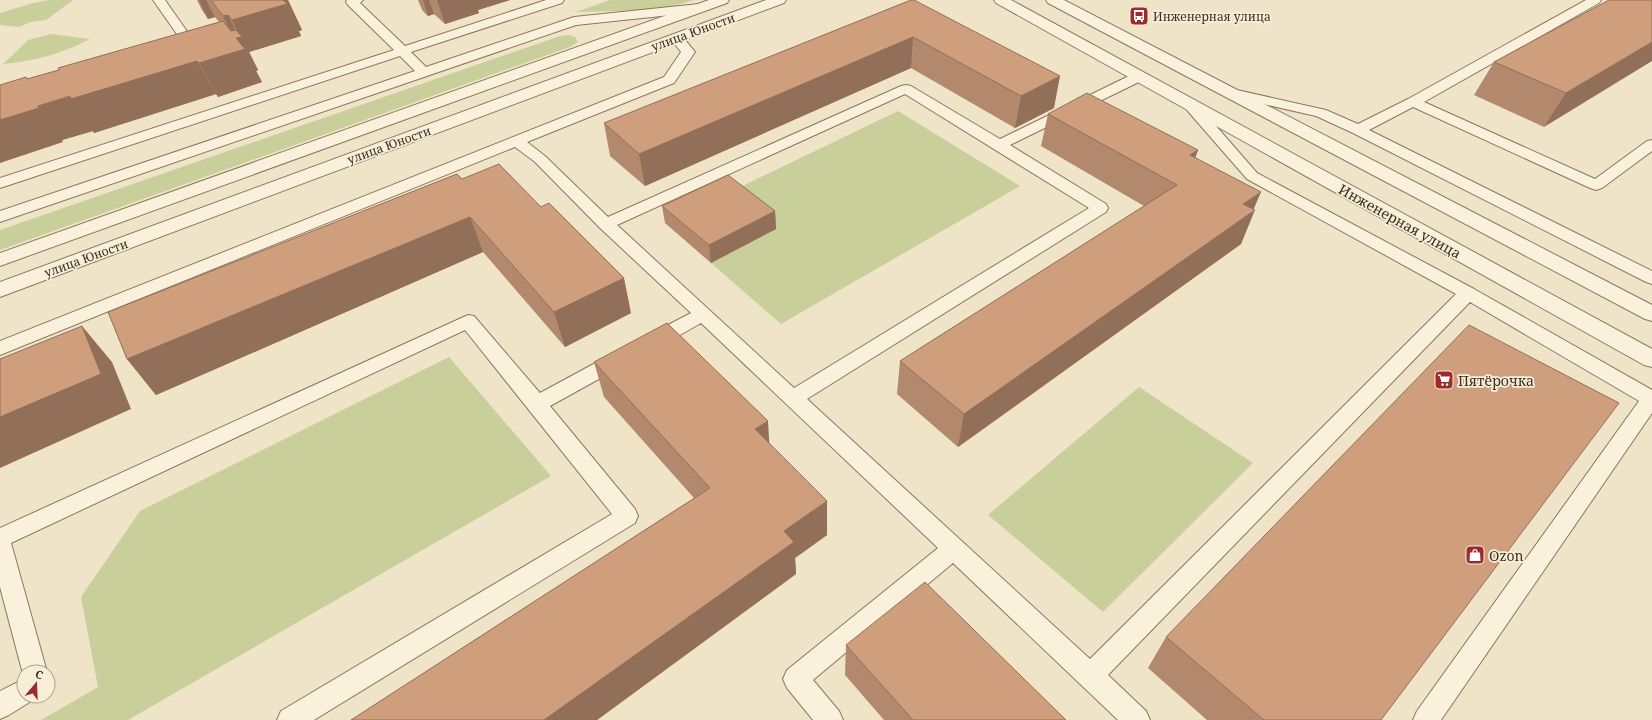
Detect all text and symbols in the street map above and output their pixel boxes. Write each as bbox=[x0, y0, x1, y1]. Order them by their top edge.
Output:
bus stop icon: Инженерная улица bbox=[1128, 5, 1150, 27]
place label: Инженерная улица bbox=[1153, 8, 1271, 25]
street label: улица Юности bbox=[649, 9, 737, 55]
street label: улица Юности bbox=[345, 122, 433, 168]
street label: Инженерная улица bbox=[1335, 179, 1465, 263]
street label: улица Юности bbox=[42, 235, 130, 281]
supermarket icon: Пятёрочка bbox=[1433, 369, 1455, 391]
place label: Пятёрочка bbox=[1458, 371, 1534, 390]
shop icon: Ozon bbox=[1464, 544, 1486, 566]
place label: Ozon bbox=[1489, 546, 1524, 565]
north arrow bbox=[16, 664, 56, 704]
text: С bbox=[34, 666, 45, 682]

